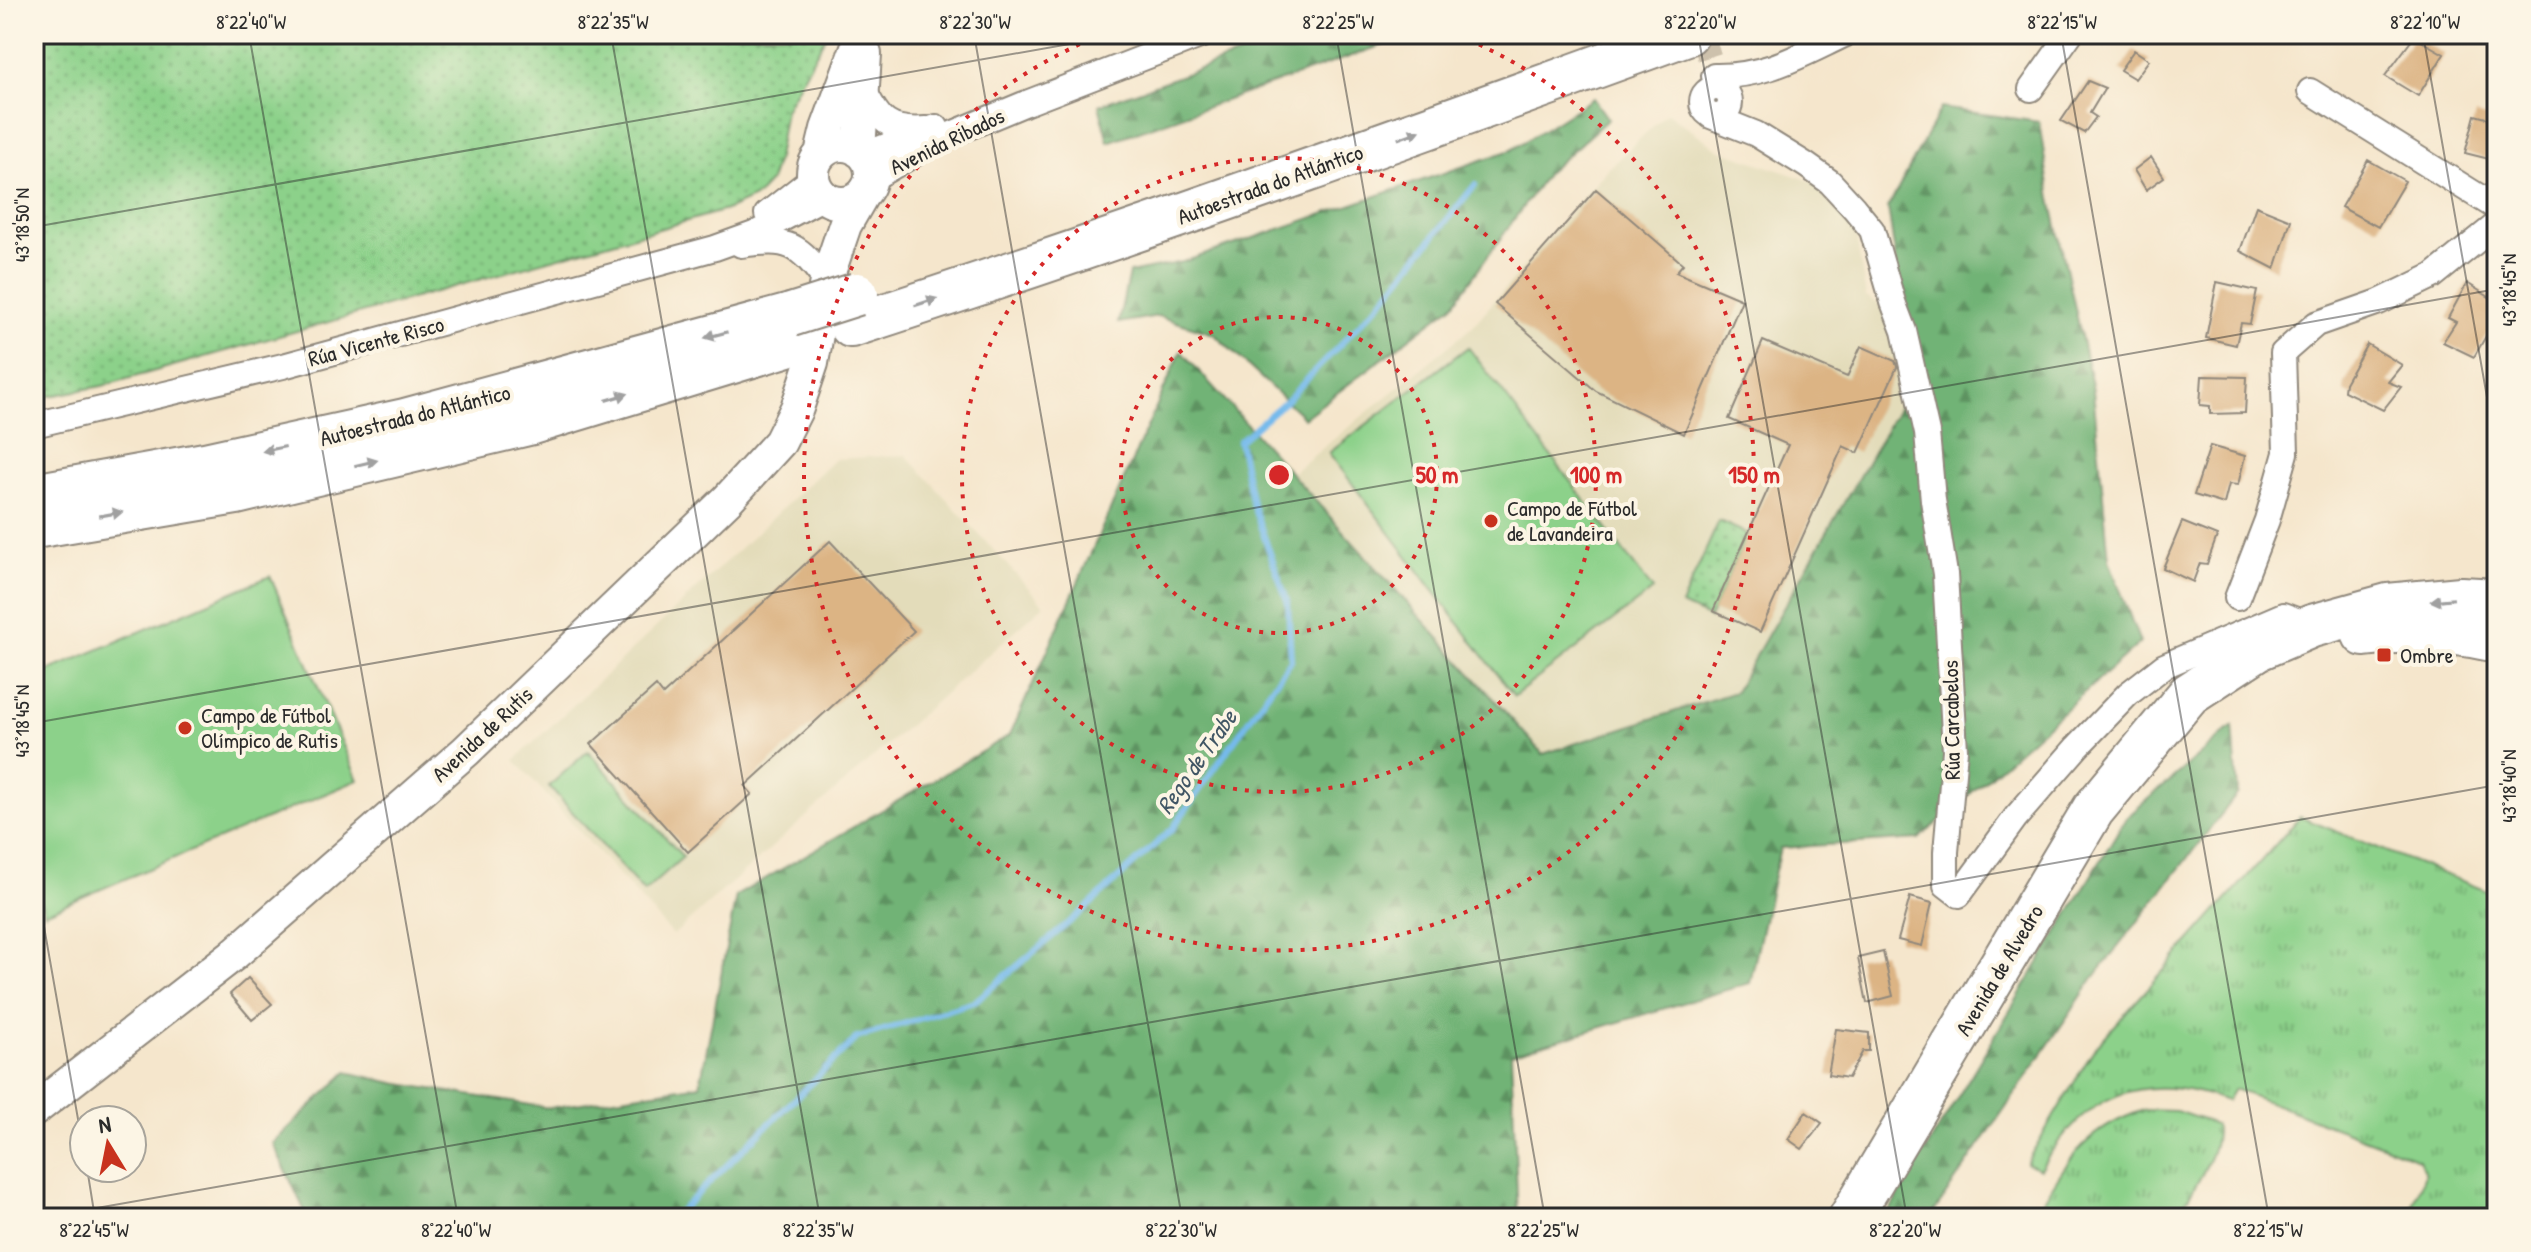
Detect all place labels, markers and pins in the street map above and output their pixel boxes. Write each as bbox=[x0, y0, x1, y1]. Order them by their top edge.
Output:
centre of rings bbox=[1265, 461, 1293, 489]
place label: Campo de Fútbol de Lavandeira bbox=[1507, 493, 1637, 548]
marker: Campo de Fútbol de Lavandeira bbox=[1482, 512, 1500, 530]
place label: Ombre bbox=[2400, 640, 2454, 670]
marker: Ombre bbox=[2375, 646, 2393, 664]
place label: Campo de Fútbol Olímpico de Rutis bbox=[201, 700, 338, 755]
marker: Campo de Fútbol Olímpico de Rutis bbox=[176, 719, 194, 737]

